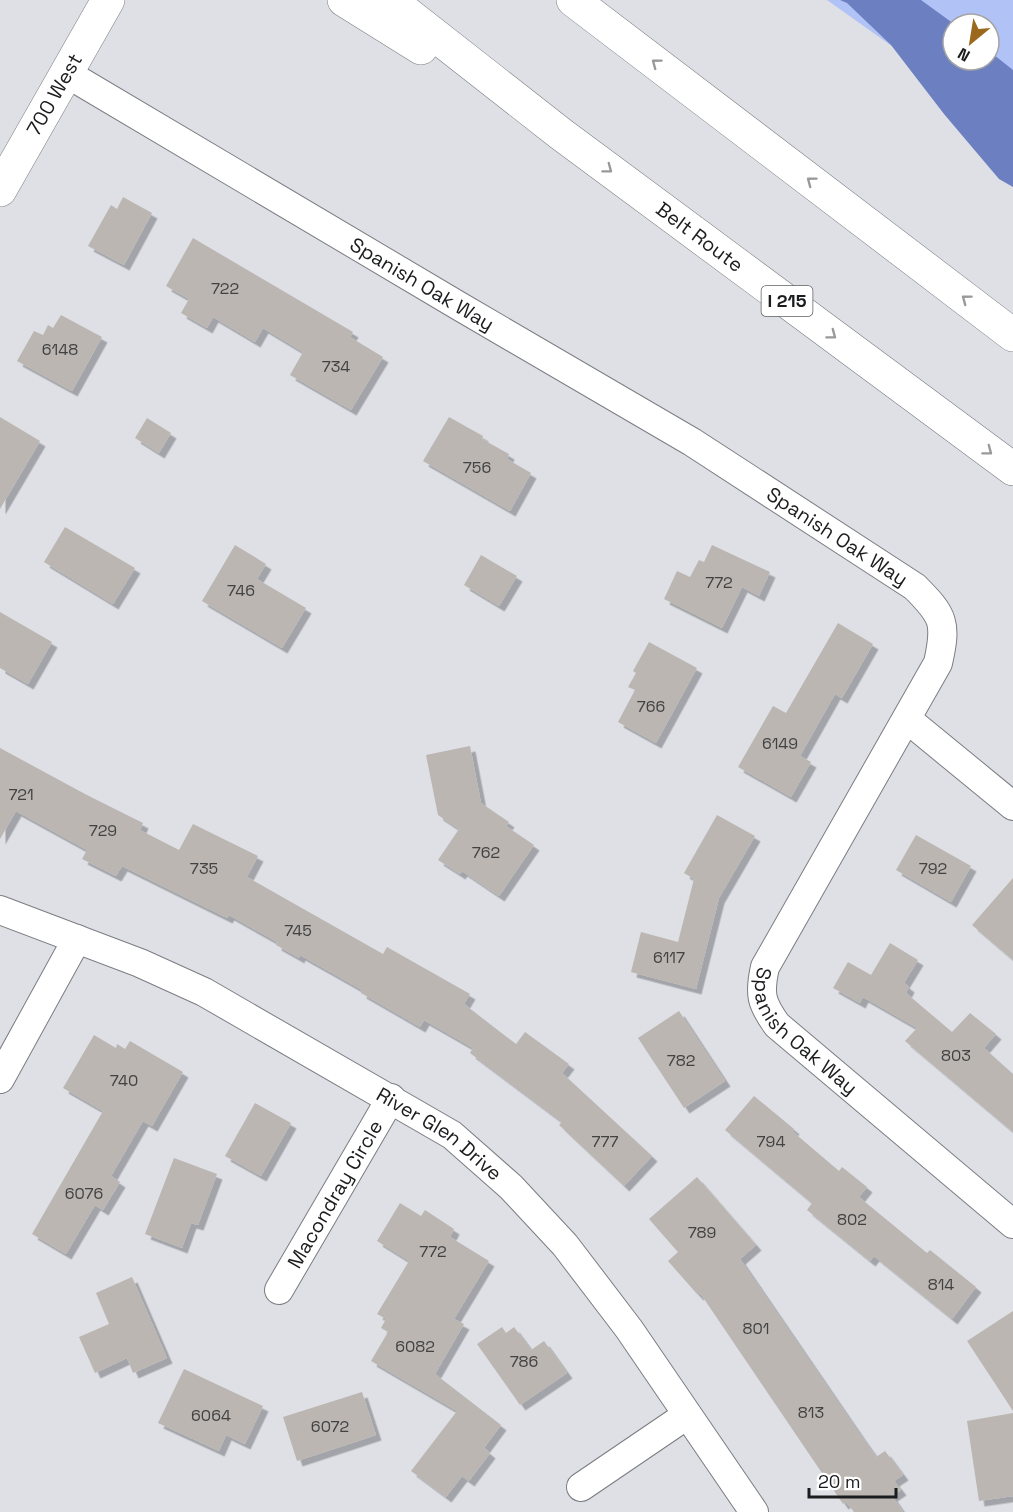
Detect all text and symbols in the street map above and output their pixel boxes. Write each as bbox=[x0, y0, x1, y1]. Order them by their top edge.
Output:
north arrow bbox=[941, 12, 1001, 72]
text: N bbox=[954, 43, 974, 66]
street label: 700 West bbox=[21, 49, 88, 140]
one-way arrow bbox=[652, 60, 663, 71]
one-way arrow bbox=[601, 161, 612, 172]
one-way arrow bbox=[807, 178, 818, 189]
street label: Belt Route bbox=[651, 196, 749, 278]
street label: Spanish Oak Way bbox=[345, 231, 499, 337]
house number: 722 bbox=[211, 278, 239, 299]
road number: I 215 bbox=[762, 286, 812, 316]
one-way arrow bbox=[962, 296, 973, 307]
one-way arrow bbox=[825, 327, 836, 338]
house number: 6148 bbox=[42, 339, 78, 360]
house number: 734 bbox=[322, 356, 350, 377]
one-way arrow bbox=[982, 443, 993, 454]
house number: 756 bbox=[463, 457, 491, 478]
street label: Spanish Oak Way bbox=[762, 481, 913, 592]
house number: 772 bbox=[705, 572, 733, 593]
house number: 746 bbox=[227, 580, 255, 601]
house number: 766 bbox=[637, 696, 665, 717]
house number: 6149 bbox=[762, 733, 798, 754]
house number: 721 bbox=[8, 784, 34, 805]
house number: 729 bbox=[89, 820, 117, 841]
house number: 762 bbox=[472, 842, 500, 863]
house number: 735 bbox=[190, 858, 218, 879]
house number: 792 bbox=[919, 858, 947, 879]
house number: 745 bbox=[284, 920, 312, 941]
house number: 6117 bbox=[653, 947, 685, 968]
street label: Spanish Oak Way bbox=[749, 965, 863, 1100]
house number: 803 bbox=[941, 1045, 971, 1066]
house number: 782 bbox=[667, 1050, 695, 1071]
house number: 740 bbox=[110, 1070, 138, 1091]
street label: River Glen Drive bbox=[372, 1081, 508, 1186]
street label: Macondray Circle bbox=[281, 1115, 388, 1273]
house number: 777 bbox=[591, 1131, 619, 1152]
house number: 794 bbox=[757, 1131, 785, 1152]
house number: 6076 bbox=[65, 1183, 103, 1204]
house number: 802 bbox=[837, 1209, 867, 1230]
house number: 789 bbox=[688, 1222, 716, 1243]
house number: 772 bbox=[419, 1241, 447, 1262]
house number: 814 bbox=[928, 1274, 954, 1295]
house number: 801 bbox=[743, 1318, 769, 1339]
house number: 6082 bbox=[395, 1336, 435, 1357]
house number: 786 bbox=[510, 1351, 538, 1372]
house number: 813 bbox=[798, 1402, 824, 1423]
house number: 6064 bbox=[191, 1405, 231, 1426]
house number: 6072 bbox=[311, 1416, 349, 1437]
scale bar bbox=[809, 1461, 896, 1499]
text: 20 m bbox=[818, 1470, 861, 1493]

